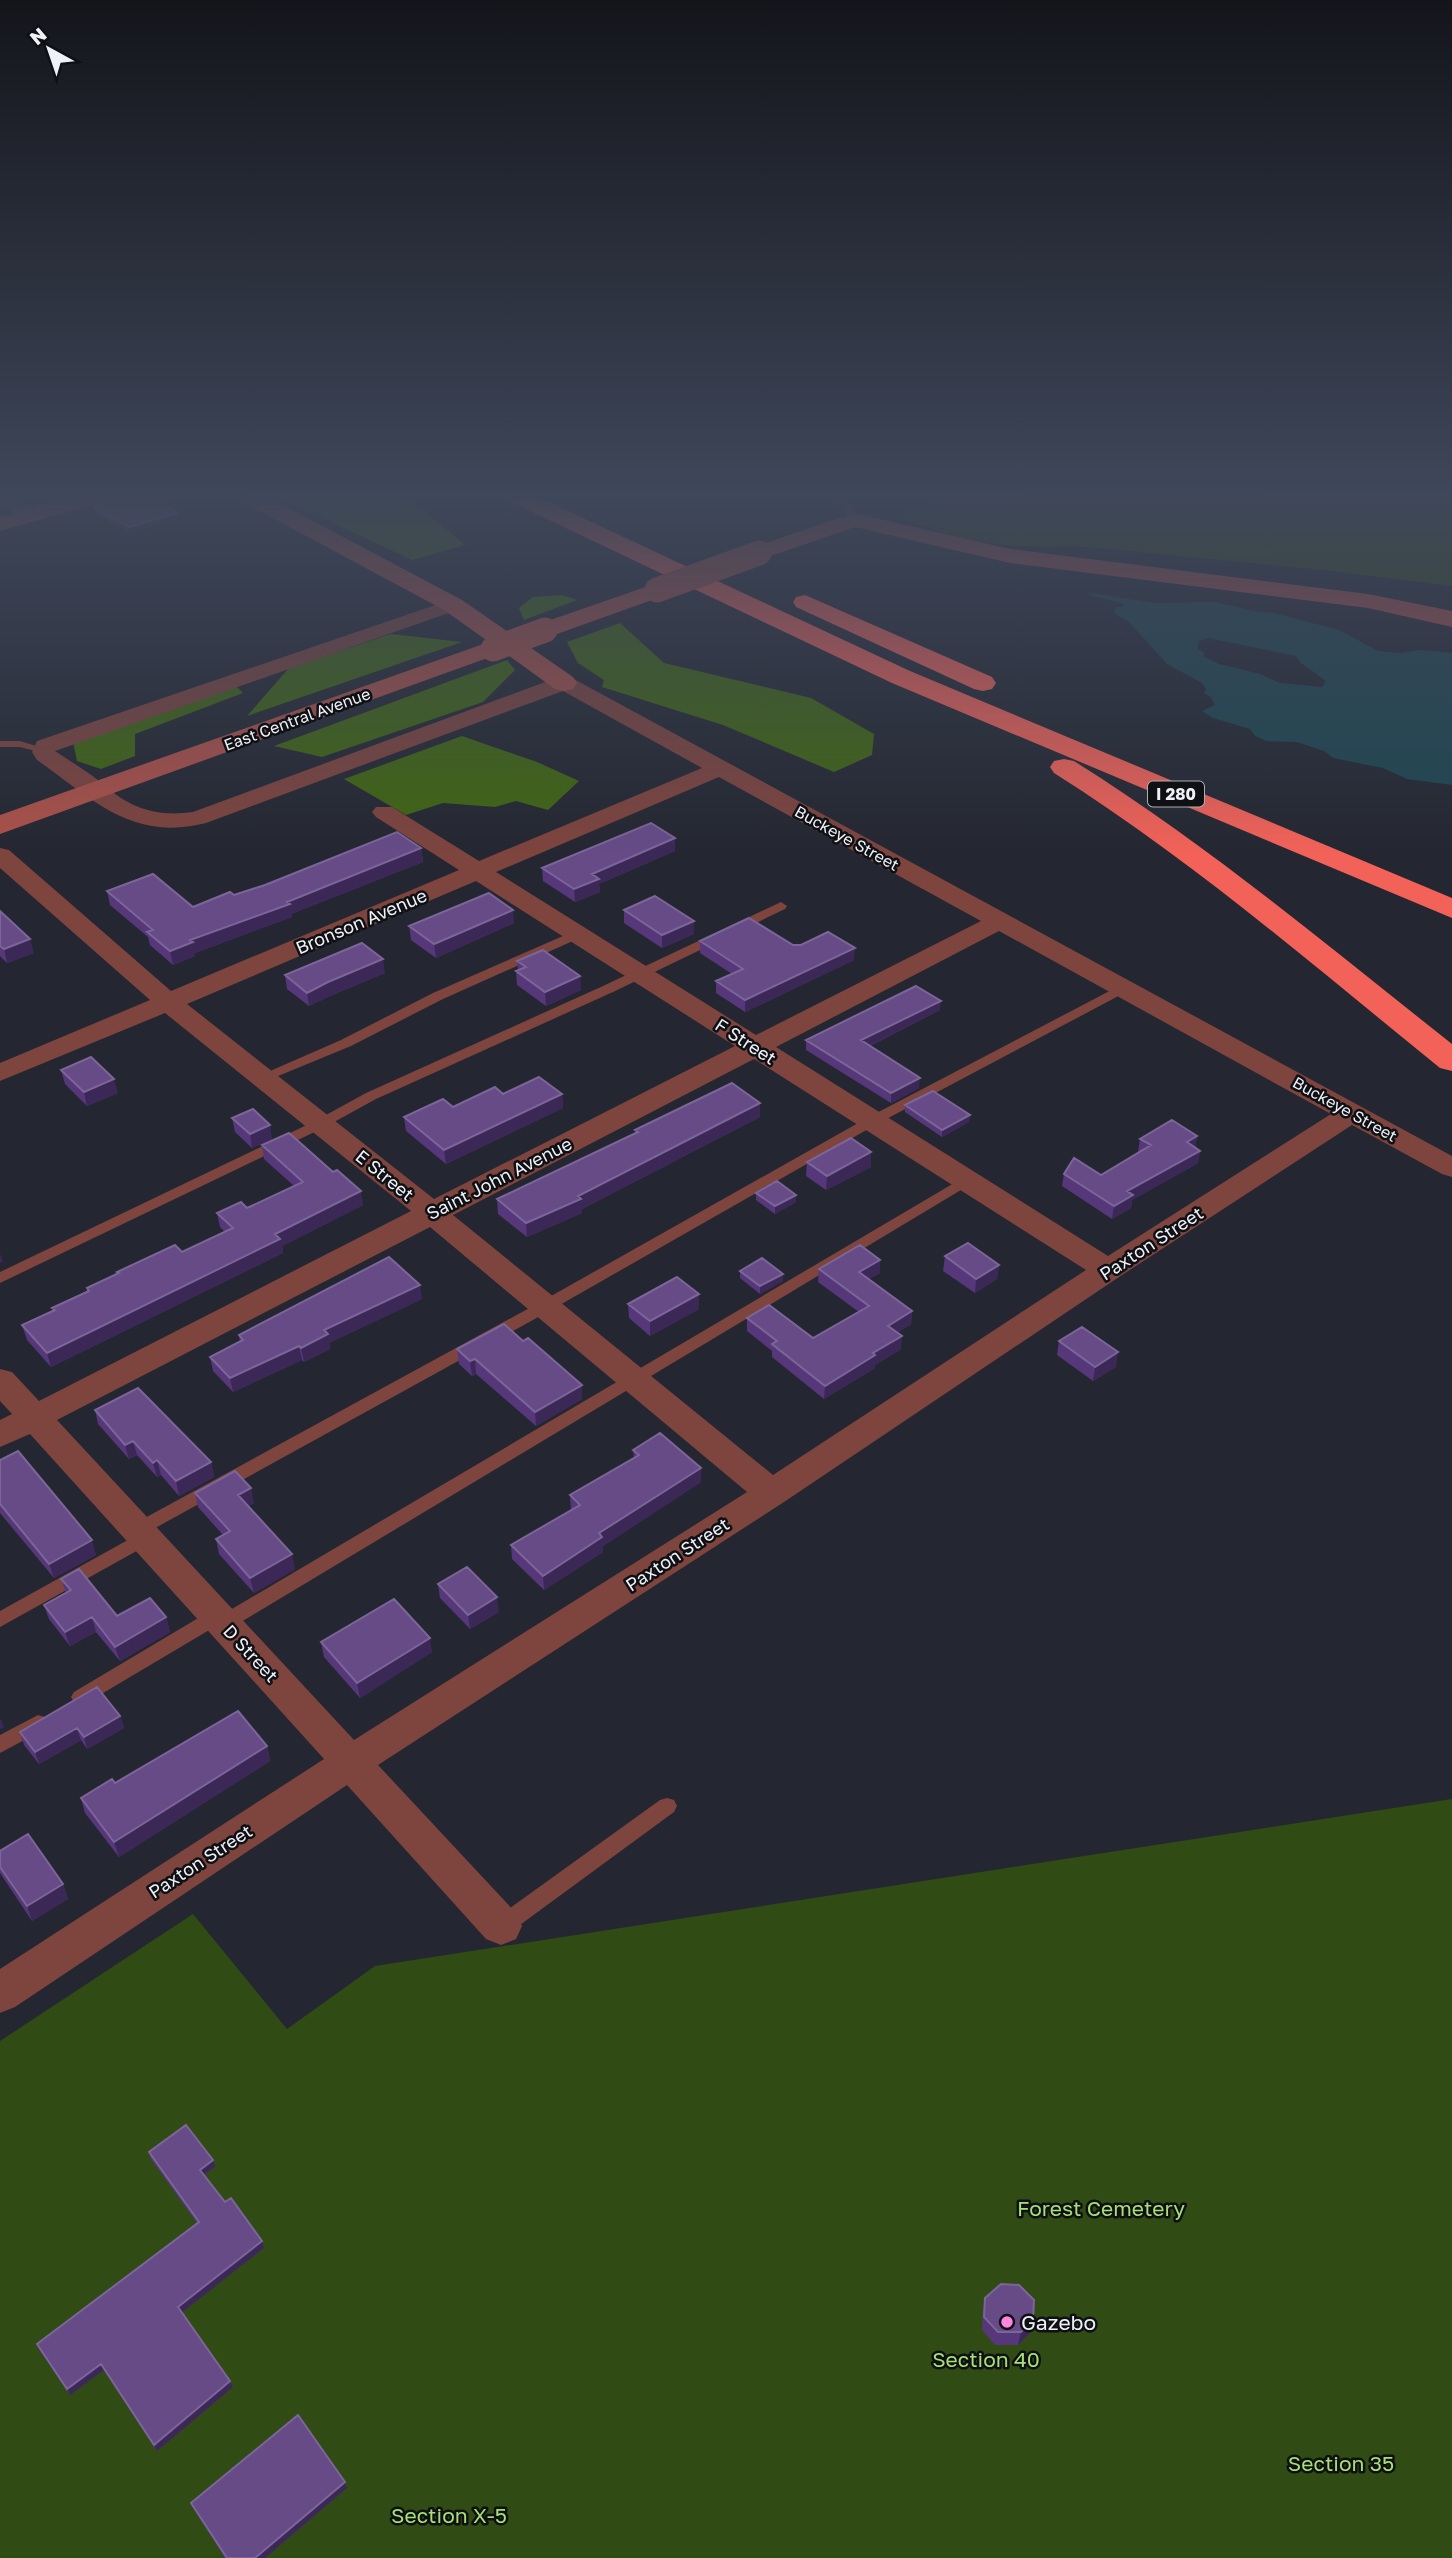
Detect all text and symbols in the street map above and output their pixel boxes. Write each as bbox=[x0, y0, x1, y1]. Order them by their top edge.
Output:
north arrow bbox=[14, 14, 84, 84]
text: N bbox=[25, 22, 51, 49]
street label: East Central Avenue bbox=[221, 683, 373, 755]
road number: I 280 bbox=[1148, 782, 1204, 806]
street label: Buckeye Street bbox=[791, 801, 903, 875]
street label: Bronson Avenue bbox=[292, 883, 430, 959]
street label: F Street bbox=[711, 1013, 781, 1069]
street label: Buckeye Street bbox=[1289, 1072, 1401, 1146]
street label: Saint John Avenue bbox=[423, 1132, 575, 1224]
street label: E Street bbox=[351, 1145, 419, 1205]
street label: Paxton Street bbox=[1095, 1201, 1207, 1285]
street label: Paxton Street bbox=[621, 1512, 733, 1596]
street label: D Street bbox=[219, 1620, 283, 1686]
street label: Paxton Street bbox=[144, 1819, 256, 1903]
park label: Forest Cemetery bbox=[1017, 2195, 1185, 2221]
place label: Gazebo bbox=[1021, 2309, 1096, 2335]
marker: Gazebo bbox=[999, 2314, 1015, 2330]
park label: Section 40 bbox=[932, 2346, 1040, 2372]
park label: Section 35 bbox=[1288, 2450, 1394, 2476]
park label: Section X-5 bbox=[391, 2502, 507, 2528]

